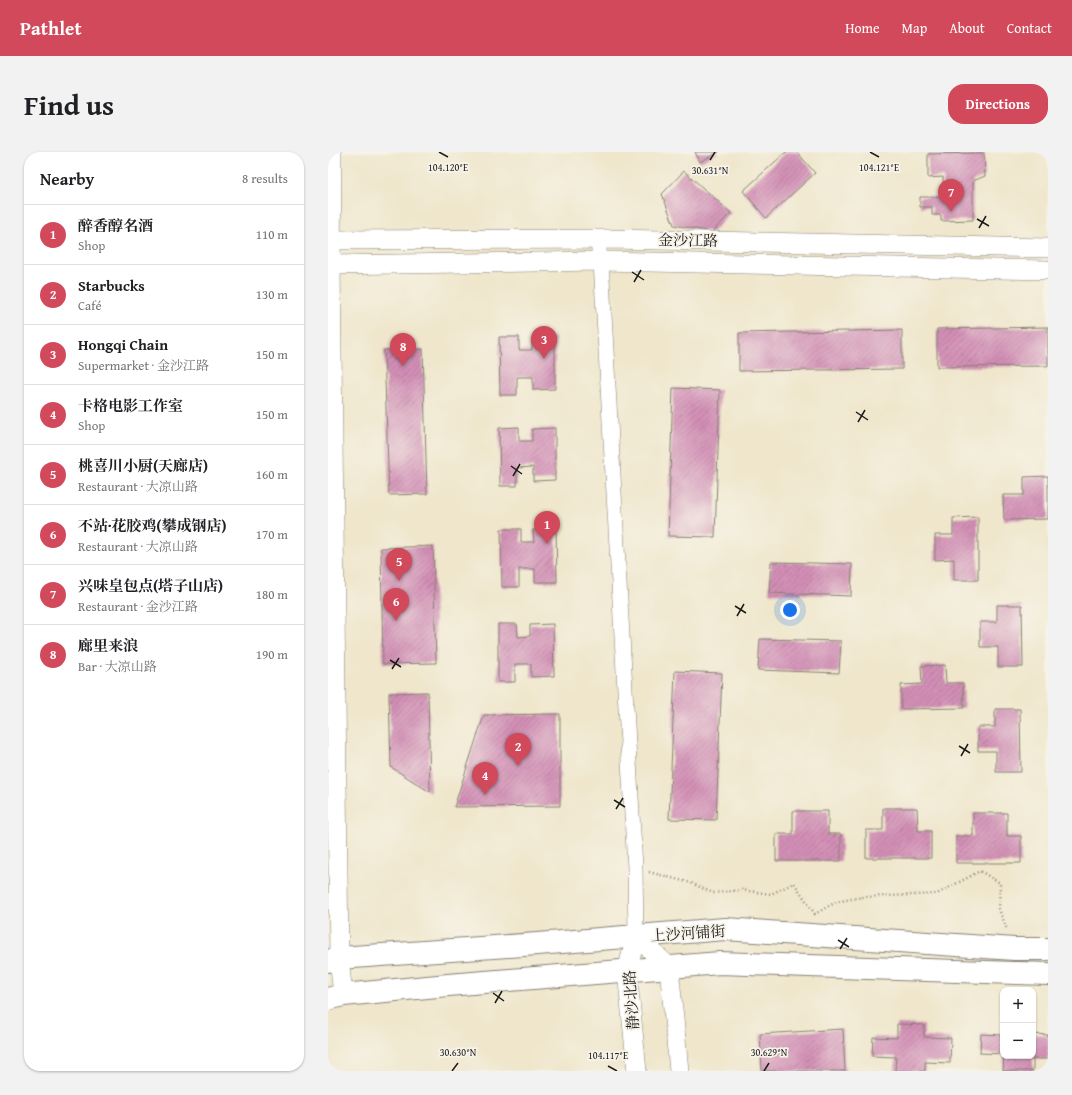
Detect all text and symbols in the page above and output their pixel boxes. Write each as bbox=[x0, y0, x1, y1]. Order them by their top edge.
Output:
text: Pathlet bbox=[20, 14, 82, 42]
text: Home bbox=[845, 18, 880, 38]
text: Map bbox=[902, 18, 927, 38]
text: About bbox=[949, 18, 985, 38]
text: Contact bbox=[1007, 18, 1052, 38]
text: Find us bbox=[24, 84, 114, 125]
button: Directions bbox=[948, 84, 1048, 124]
text: 104.120°E bbox=[428, 160, 468, 175]
text: 104.121°E bbox=[859, 160, 899, 175]
text: 30.631°N bbox=[692, 163, 729, 178]
text: Nearby bbox=[40, 166, 94, 191]
text: 8 results bbox=[242, 169, 288, 188]
pin: 7 bbox=[938, 179, 964, 212]
text: 醉香醇名酒 bbox=[78, 215, 153, 236]
text: 1 bbox=[50, 225, 56, 244]
text: 110 m bbox=[256, 225, 288, 244]
street label: 金沙江路 bbox=[658, 229, 718, 251]
text: Shop bbox=[78, 236, 105, 255]
text: Starbucks bbox=[78, 275, 145, 296]
text: 2 bbox=[50, 285, 56, 304]
text: 130 m bbox=[256, 285, 288, 304]
text: Café bbox=[78, 296, 101, 315]
pin: 3 bbox=[531, 326, 557, 359]
pin: 8 bbox=[390, 333, 416, 366]
text: Hongqi Chain bbox=[78, 334, 168, 355]
text: 3 bbox=[50, 345, 56, 364]
text: 150 m bbox=[256, 345, 288, 364]
text: Supermarket · 金沙江路 bbox=[78, 356, 209, 375]
text: 卡格电影工作室 bbox=[78, 395, 183, 416]
text: 4 bbox=[50, 405, 56, 424]
text: 150 m bbox=[256, 405, 288, 424]
text: Shop bbox=[78, 416, 105, 435]
text: 桃喜川小厨(天廊店) bbox=[78, 455, 208, 476]
text: 5 bbox=[50, 465, 56, 484]
text: 160 m bbox=[256, 465, 288, 484]
text: Restaurant · 大凉山路 bbox=[78, 477, 198, 496]
pin: 1 bbox=[534, 511, 560, 544]
text: 不站·花胶鸡(攀成钢店) bbox=[78, 515, 226, 536]
text: 6 bbox=[50, 525, 56, 544]
text: 170 m bbox=[256, 525, 288, 544]
text: Restaurant · 大凉山路 bbox=[78, 537, 198, 556]
pin: 5 bbox=[386, 548, 412, 581]
text: 兴味皇包点(塔子山店) bbox=[78, 575, 223, 596]
text: 7 bbox=[50, 585, 56, 604]
text: 180 m bbox=[256, 585, 288, 604]
pin: 6 bbox=[383, 588, 409, 621]
text: Restaurant · 金沙江路 bbox=[78, 597, 198, 616]
your location bbox=[780, 600, 800, 620]
text: 廊里来浪 bbox=[78, 635, 138, 656]
text: 8 bbox=[50, 645, 56, 664]
text: 190 m bbox=[256, 645, 288, 664]
text: Bar · 大凉山路 bbox=[78, 657, 157, 676]
pin: 2 bbox=[505, 733, 531, 766]
pin: 4 bbox=[472, 762, 498, 795]
street label: 上沙河铺街 bbox=[650, 920, 726, 946]
street label: 静沙北路 bbox=[618, 969, 644, 1031]
map controls bbox=[1000, 987, 1036, 1059]
button: + bbox=[1000, 987, 1036, 1023]
button: − bbox=[1000, 1023, 1036, 1059]
text: 30.630°N bbox=[440, 1045, 477, 1060]
text: 30.629°N bbox=[751, 1045, 788, 1060]
text: 104.117°E bbox=[588, 1048, 628, 1063]

